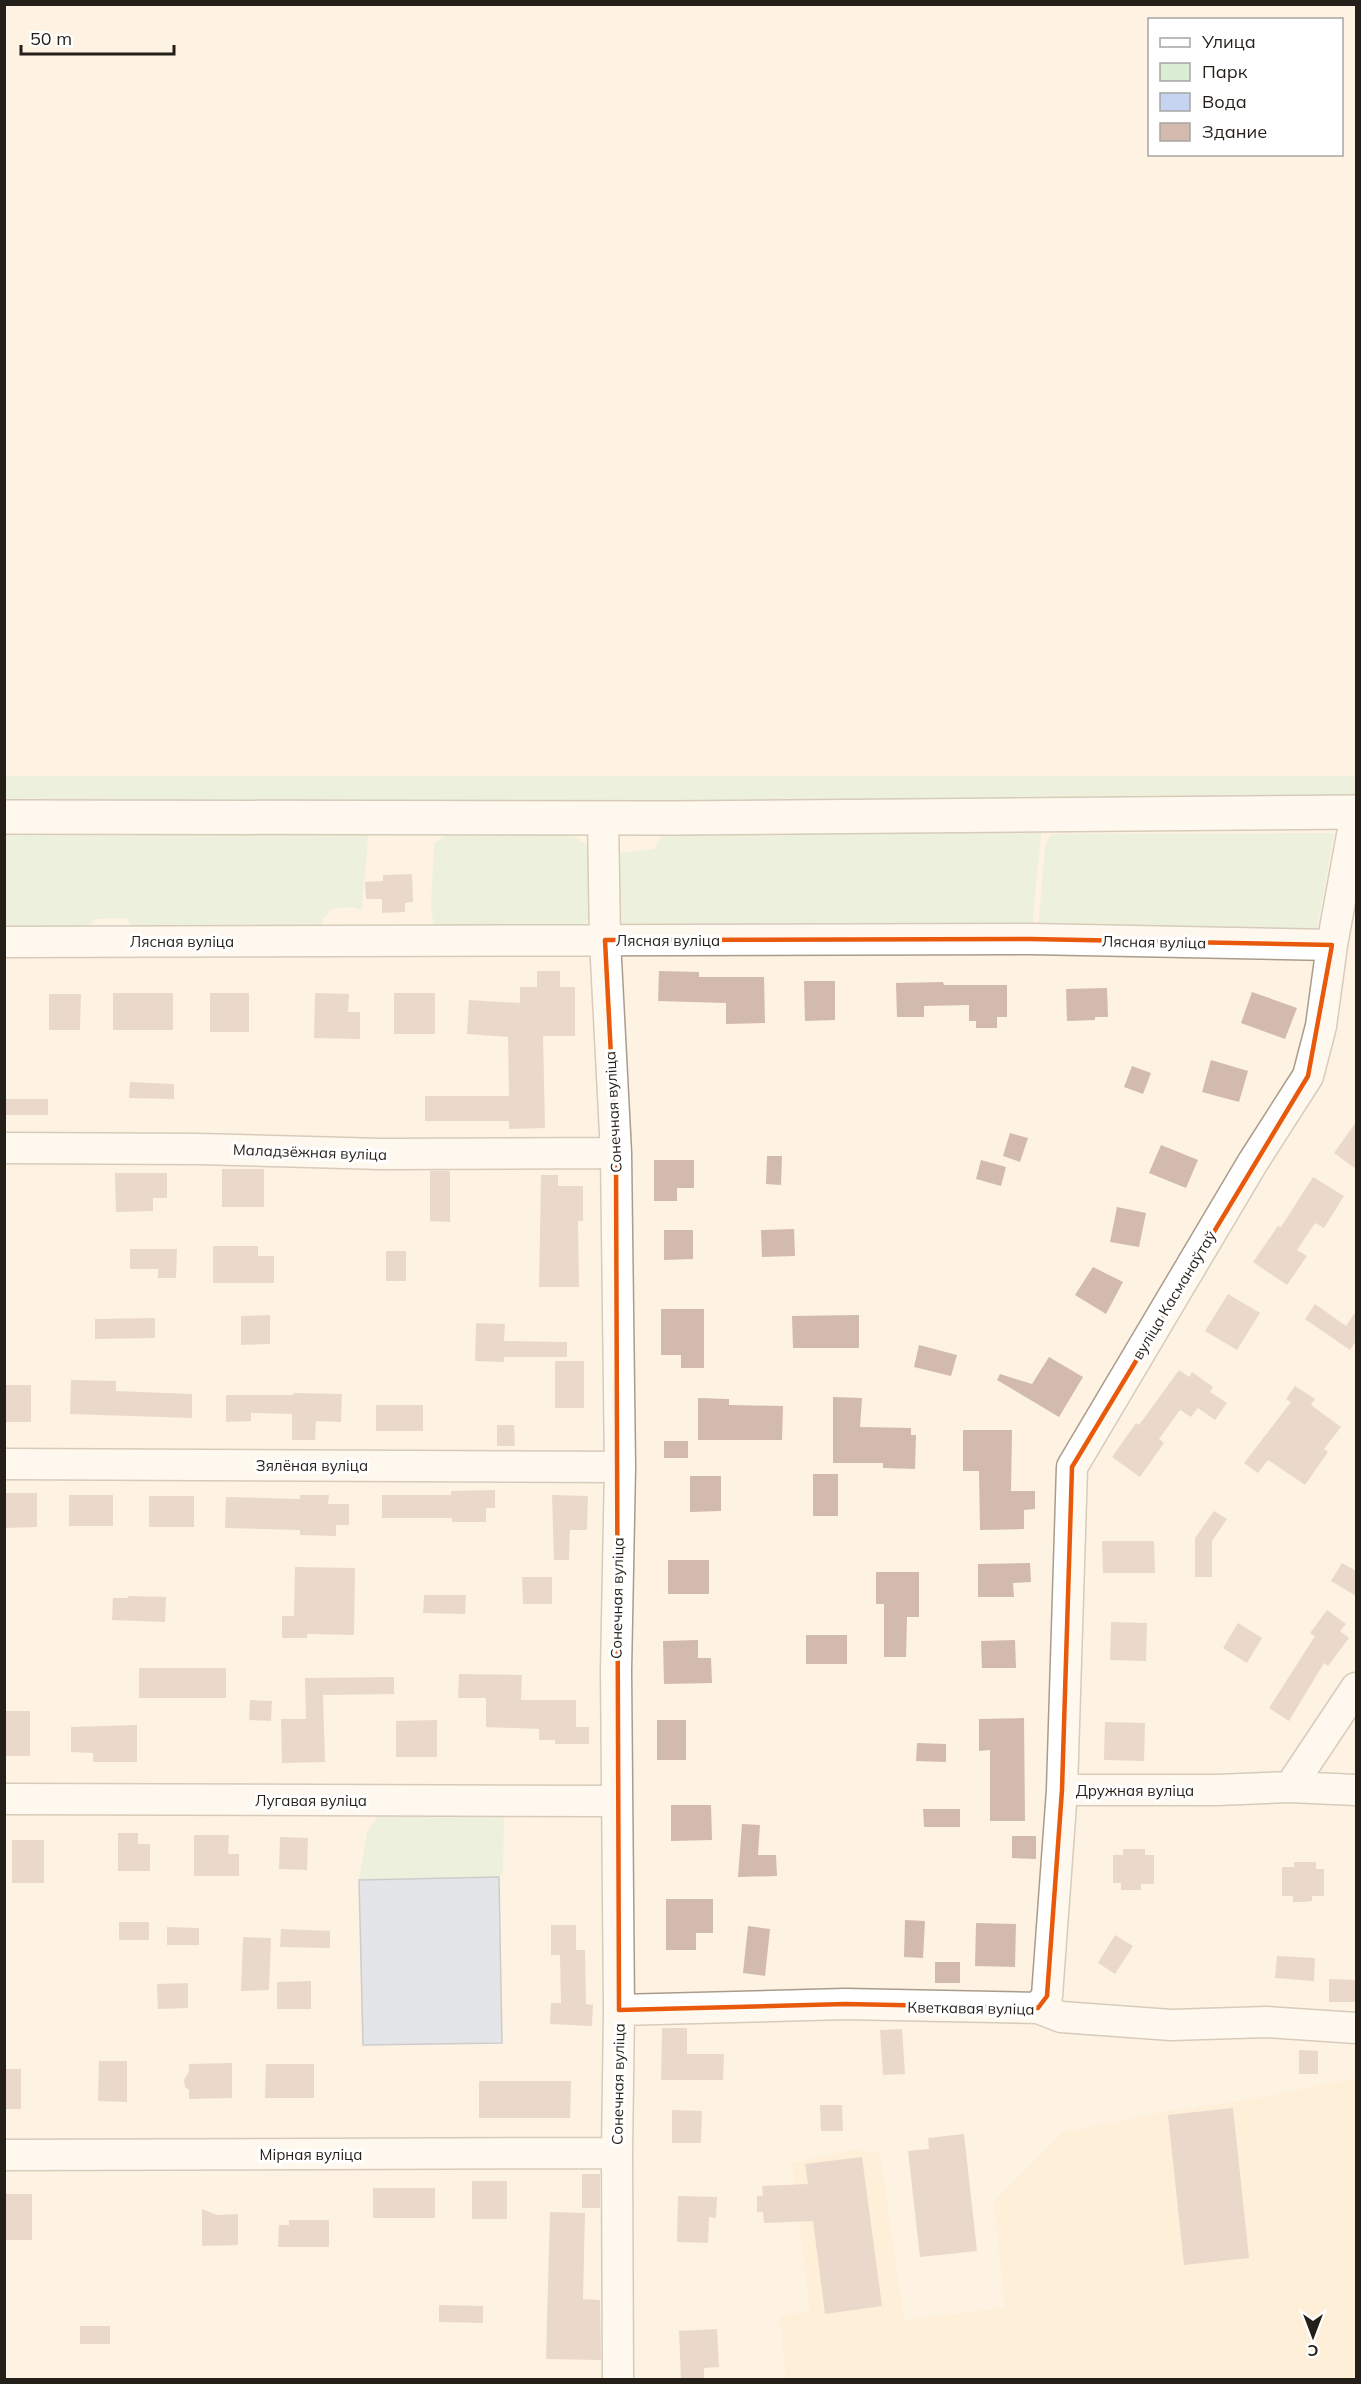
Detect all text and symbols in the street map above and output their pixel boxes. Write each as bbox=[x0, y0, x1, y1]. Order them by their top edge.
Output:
scale bar bbox=[21, 18, 174, 56]
legend bbox=[1148, 18, 1343, 156]
text: 50 m bbox=[30, 27, 72, 50]
text: Улица bbox=[1201, 30, 1256, 53]
text: Парк bbox=[1202, 60, 1248, 83]
text: Вода bbox=[1202, 90, 1247, 113]
text: Здание bbox=[1202, 120, 1267, 143]
street label: Лясная вуліца bbox=[616, 931, 720, 950]
street label: Лясная вуліца bbox=[130, 932, 234, 951]
street label: Лясная вуліца bbox=[1102, 932, 1206, 952]
street label: Сонечная вуліца bbox=[600, 1051, 626, 1173]
street label: Маладзёжная вуліца bbox=[233, 1140, 387, 1164]
street label: вуліца Касманаўтаў bbox=[1128, 1227, 1220, 1363]
street label: Зялёная вуліца bbox=[256, 1456, 368, 1475]
street label: Сонечная вуліца bbox=[606, 1537, 628, 1659]
street label: Дружная вуліца bbox=[1076, 1781, 1194, 1800]
street label: Лугавая вуліца bbox=[255, 1791, 367, 1810]
street label: Кветкавая вуліца bbox=[907, 1997, 1035, 2019]
street label: Сонечная вуліца bbox=[607, 2023, 629, 2145]
street label: Мірная вуліца bbox=[260, 2145, 362, 2164]
north arrow bbox=[1283, 2306, 1343, 2366]
text: С bbox=[1307, 2341, 1318, 2361]

